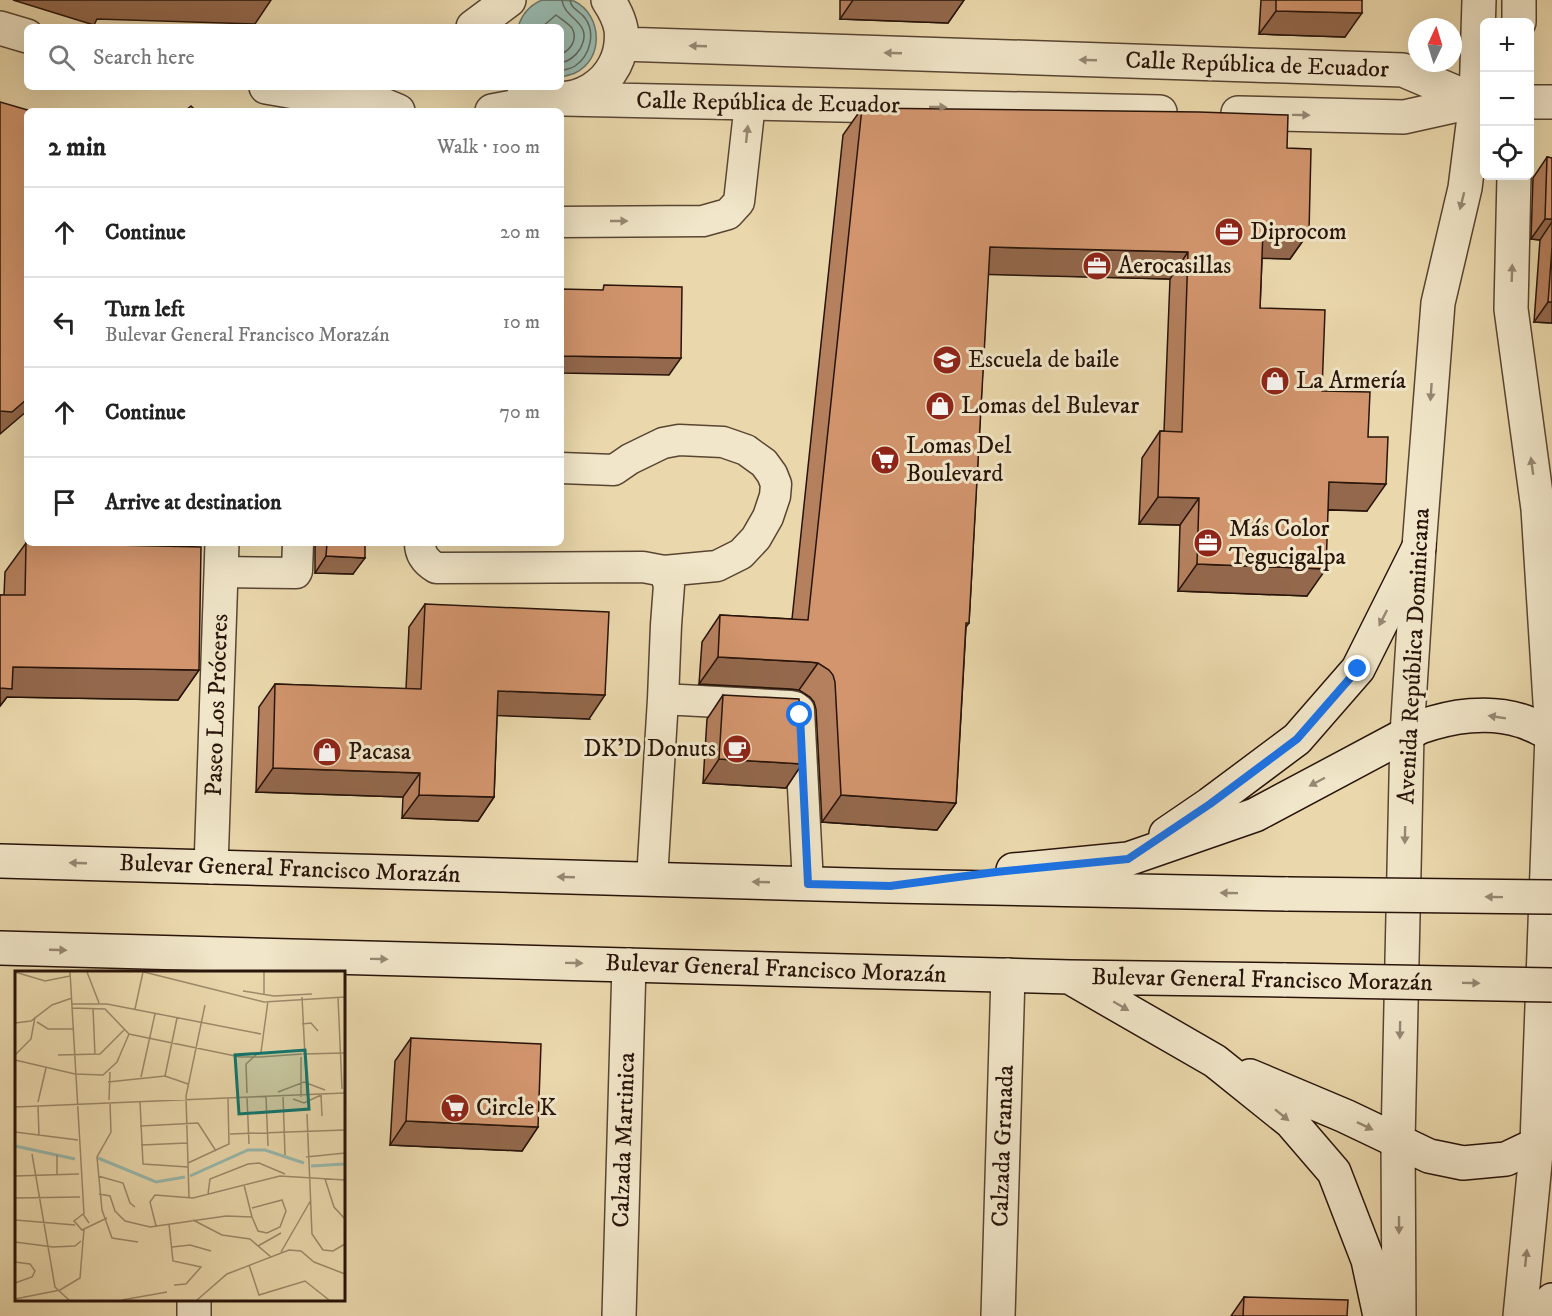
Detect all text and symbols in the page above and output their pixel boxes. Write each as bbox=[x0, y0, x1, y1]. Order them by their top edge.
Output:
north arrow bbox=[1408, 18, 1462, 72]
map controls bbox=[1480, 18, 1534, 180]
button: + bbox=[1480, 18, 1534, 72]
search box bbox=[24, 24, 564, 90]
icon: search bbox=[45, 41, 78, 74]
one-way arrow bbox=[689, 41, 708, 51]
text: Search here bbox=[93, 44, 195, 71]
street label: Calle República de Ecuador bbox=[1125, 45, 1389, 85]
one-way arrow bbox=[884, 48, 903, 57]
one-way arrow bbox=[1079, 55, 1098, 64]
button: − bbox=[1480, 72, 1534, 126]
street label: Calle República de Ecuador bbox=[636, 86, 900, 120]
one-way arrow bbox=[928, 102, 947, 112]
one-way arrow bbox=[1291, 110, 1310, 120]
one-way arrow bbox=[742, 124, 752, 143]
button: locate bbox=[1480, 126, 1534, 180]
text: 2 min bbox=[48, 131, 106, 164]
text: Walk · 100 m bbox=[437, 135, 540, 160]
one-way arrow bbox=[1457, 191, 1467, 210]
icon: ahead bbox=[48, 216, 81, 249]
one-way arrow bbox=[610, 216, 629, 226]
office icon: Diprocom bbox=[1213, 216, 1245, 248]
place label: Diprocom bbox=[1250, 217, 1347, 247]
text: Continue bbox=[105, 219, 186, 246]
text: 20 m bbox=[500, 220, 540, 245]
office icon: Aerocasillas bbox=[1081, 250, 1113, 282]
place label: Aerocasillas bbox=[1118, 251, 1231, 281]
one-way arrow bbox=[1507, 263, 1516, 282]
text: Turn left bbox=[105, 296, 185, 323]
icon: left bbox=[48, 306, 81, 339]
text: 10 m bbox=[503, 310, 540, 335]
text: Bulevar General Francisco Morazán bbox=[105, 323, 390, 348]
school or university icon: Escuela de baile bbox=[931, 344, 963, 376]
place label: Escuela de baile bbox=[968, 345, 1119, 375]
shop icon: La Armería bbox=[1259, 365, 1291, 397]
place label: La Armería bbox=[1296, 366, 1407, 396]
one-way arrow bbox=[1426, 383, 1436, 402]
shop icon: Lomas del Bulevar bbox=[924, 390, 956, 422]
place label: Lomas del Bulevar bbox=[961, 391, 1139, 421]
icon: ahead bbox=[48, 396, 81, 429]
text: Continue bbox=[105, 399, 186, 426]
text: 70 m bbox=[499, 400, 540, 425]
place label: Lomas Del Boulevard bbox=[906, 431, 1012, 489]
supermarket icon: Lomas Del Boulevard bbox=[869, 444, 901, 476]
one-way arrow bbox=[1528, 456, 1537, 475]
icon: arrive bbox=[48, 486, 81, 519]
text: Arrive at destination bbox=[105, 489, 282, 516]
street label: Avenida República Dominicana bbox=[1391, 506, 1437, 805]
place label: Más Color Tegucigalpa bbox=[1229, 514, 1347, 572]
office icon: Más Color Tegucigalpa bbox=[1192, 527, 1224, 559]
one-way arrow bbox=[1379, 609, 1389, 627]
street label: Paseo Los Próceres bbox=[199, 613, 235, 797]
route end bbox=[1344, 655, 1370, 681]
route start bbox=[786, 701, 812, 727]
one-way arrow bbox=[1487, 712, 1506, 721]
cafe icon: DK'D Donuts bbox=[721, 733, 753, 765]
place label: DK'D Donuts bbox=[583, 734, 716, 764]
shop icon: Pacasa bbox=[311, 736, 343, 768]
place label: Pacasa bbox=[348, 737, 412, 767]
one-way arrow bbox=[1308, 777, 1325, 787]
one-way arrow bbox=[1400, 825, 1409, 844]
street label: Bulevar General Francisco Morazán bbox=[119, 848, 462, 890]
one-way arrow bbox=[68, 858, 87, 868]
one-way arrow bbox=[557, 872, 576, 882]
one-way arrow bbox=[752, 878, 771, 887]
one-way arrow bbox=[1220, 888, 1239, 897]
one-way arrow bbox=[1484, 892, 1503, 901]
one-way arrow bbox=[49, 945, 68, 955]
street label: Bulevar General Francisco Morazán bbox=[605, 948, 948, 990]
one-way arrow bbox=[370, 954, 389, 963]
one-way arrow bbox=[565, 959, 584, 968]
street label: Bulevar General Francisco Morazán bbox=[1091, 962, 1433, 998]
inset map bbox=[15, 971, 345, 1301]
one-way arrow bbox=[1461, 979, 1480, 988]
one-way arrow bbox=[1112, 1001, 1129, 1011]
one-way arrow bbox=[1396, 1020, 1405, 1039]
street label: Calzada Martinica bbox=[606, 1051, 642, 1228]
street label: Calzada Granada bbox=[985, 1064, 1021, 1228]
supermarket icon: Circle K bbox=[439, 1092, 471, 1124]
place label: Circle K bbox=[476, 1093, 556, 1123]
one-way arrow bbox=[1274, 1108, 1289, 1121]
one-way arrow bbox=[1357, 1121, 1374, 1131]
one-way arrow bbox=[1394, 1215, 1403, 1234]
one-way arrow bbox=[1521, 1248, 1531, 1267]

